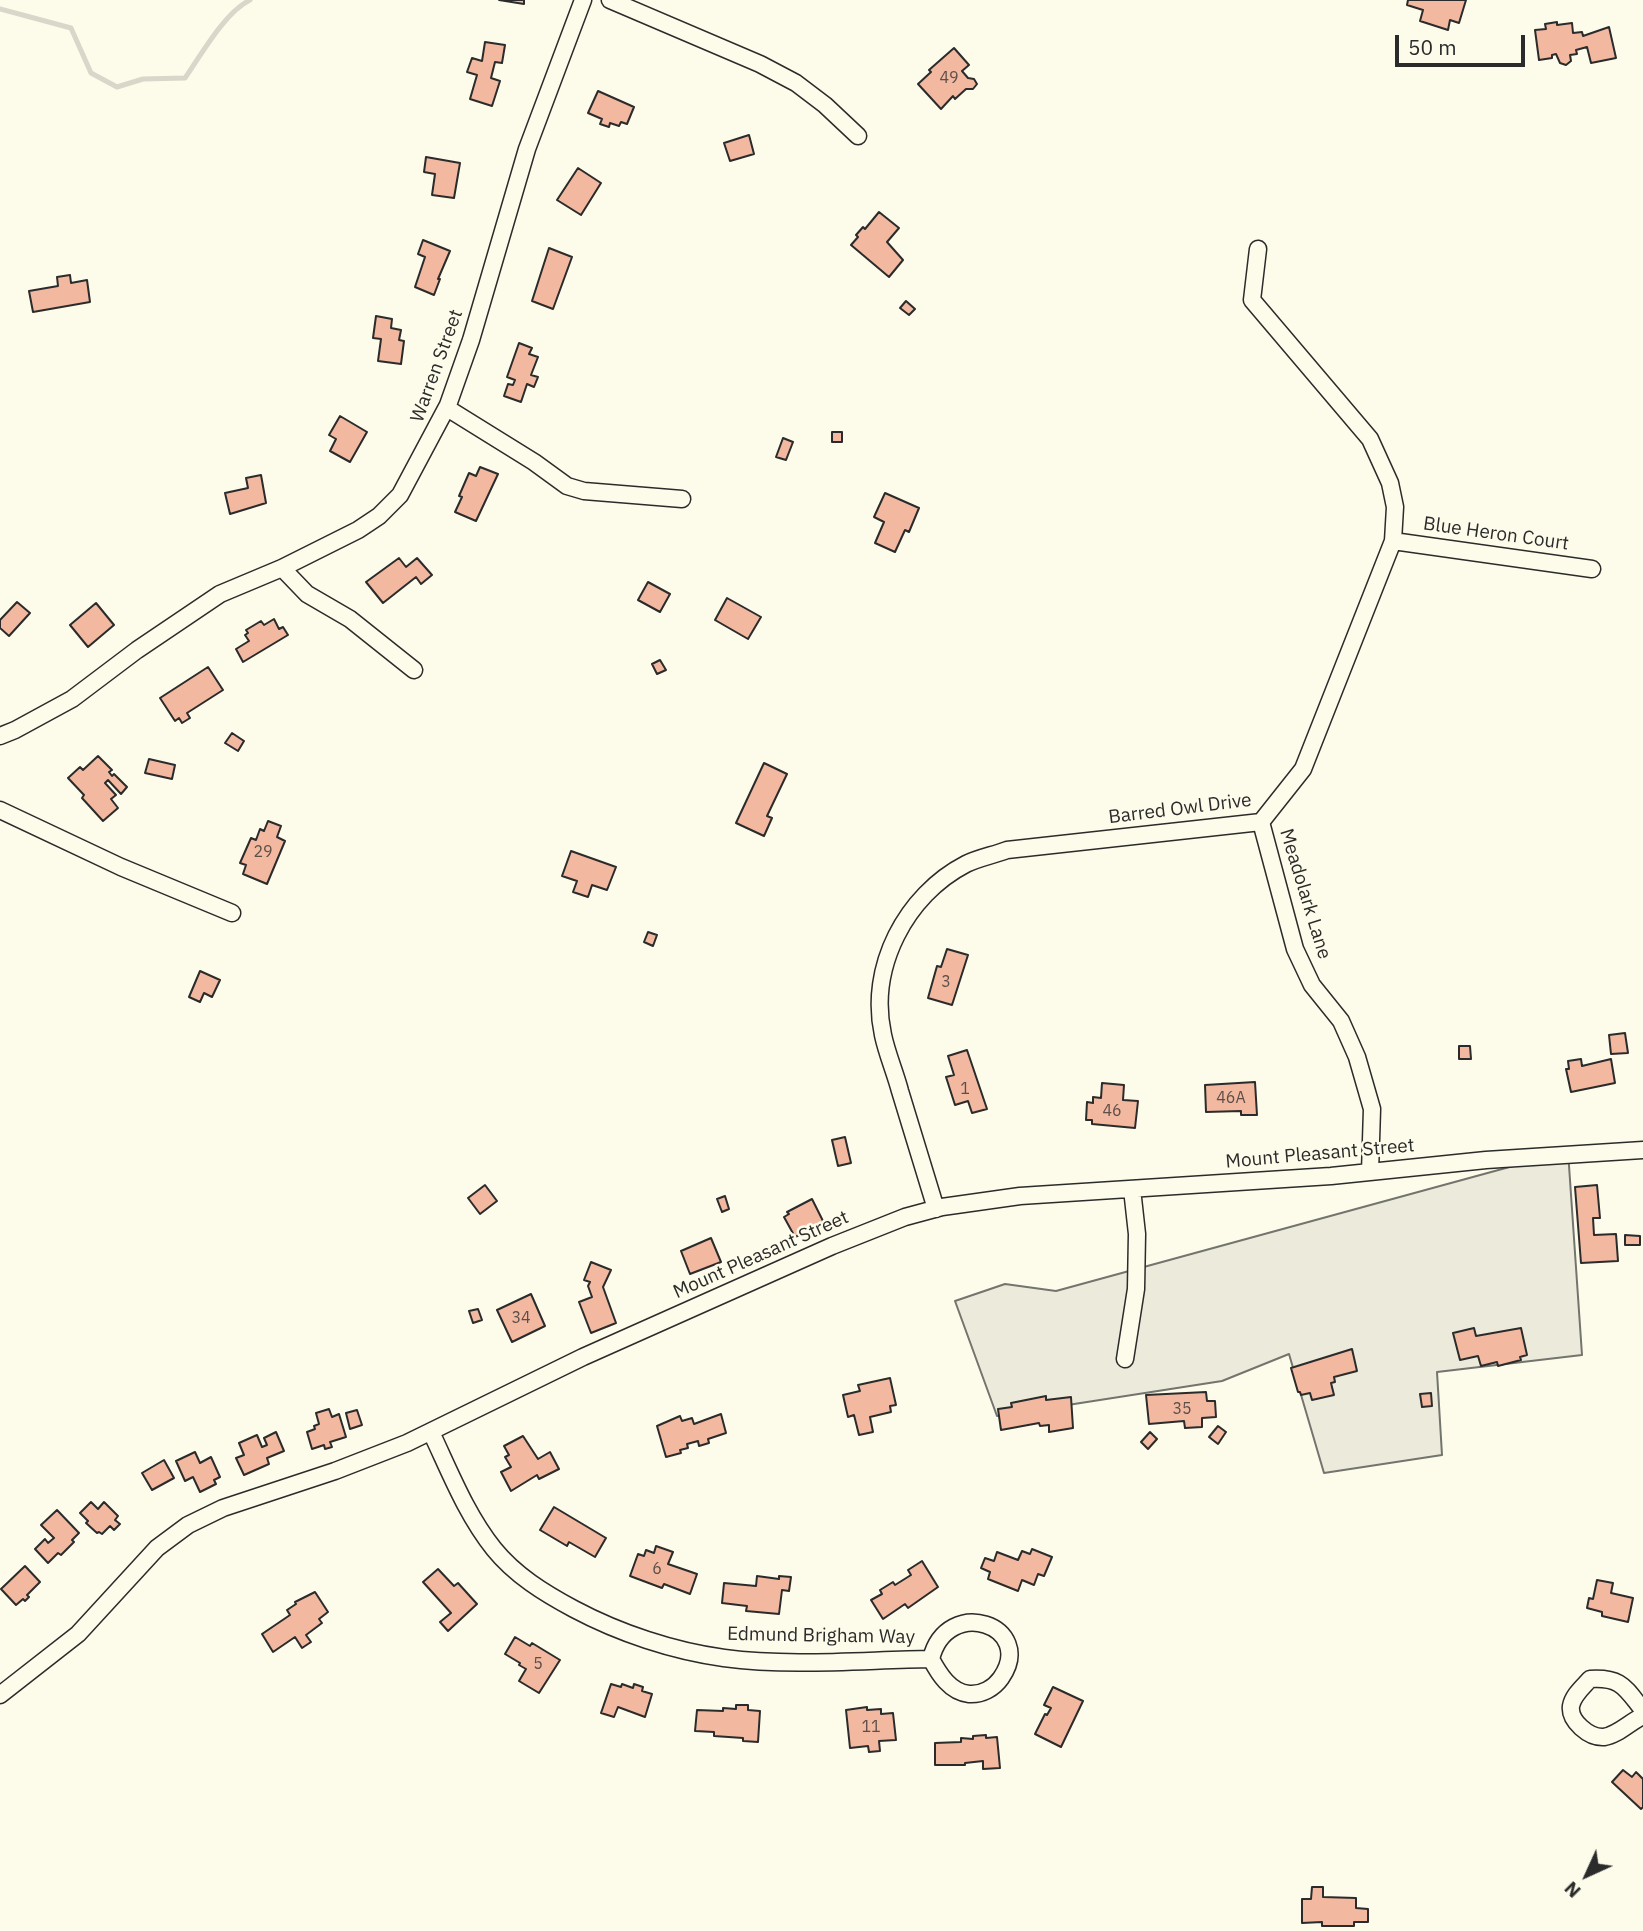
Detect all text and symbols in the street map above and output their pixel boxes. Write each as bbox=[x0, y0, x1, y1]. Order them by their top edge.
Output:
scale bar bbox=[1398, 21, 1528, 65]
text: 50 m bbox=[1408, 33, 1457, 61]
house number: 49 bbox=[939, 68, 959, 88]
street label: Warren Street bbox=[406, 306, 468, 426]
street label: Blue Heron Court bbox=[1422, 512, 1570, 556]
street label: Barred Owl Drive bbox=[1107, 789, 1253, 829]
street label: Meadolark Lane bbox=[1274, 826, 1336, 962]
house number: 29 bbox=[253, 842, 273, 862]
house number: 3 bbox=[941, 972, 951, 992]
house number: 1 bbox=[960, 1079, 970, 1099]
house number: 46A bbox=[1216, 1088, 1246, 1108]
house number: 46 bbox=[1102, 1101, 1122, 1121]
street label: Mount Pleasant Street bbox=[1225, 1134, 1415, 1174]
street label: Mount Pleasant Street bbox=[670, 1206, 852, 1304]
house number: 34 bbox=[511, 1308, 531, 1328]
house number: 35 bbox=[1172, 1399, 1192, 1419]
house number: 6 bbox=[652, 1559, 662, 1579]
street label: Edmund Brigham Way bbox=[727, 1623, 915, 1649]
house number: 5 bbox=[533, 1654, 543, 1674]
house number: 11 bbox=[861, 1717, 881, 1737]
north arrow bbox=[1552, 1840, 1622, 1910]
text: N bbox=[1559, 1877, 1586, 1903]

